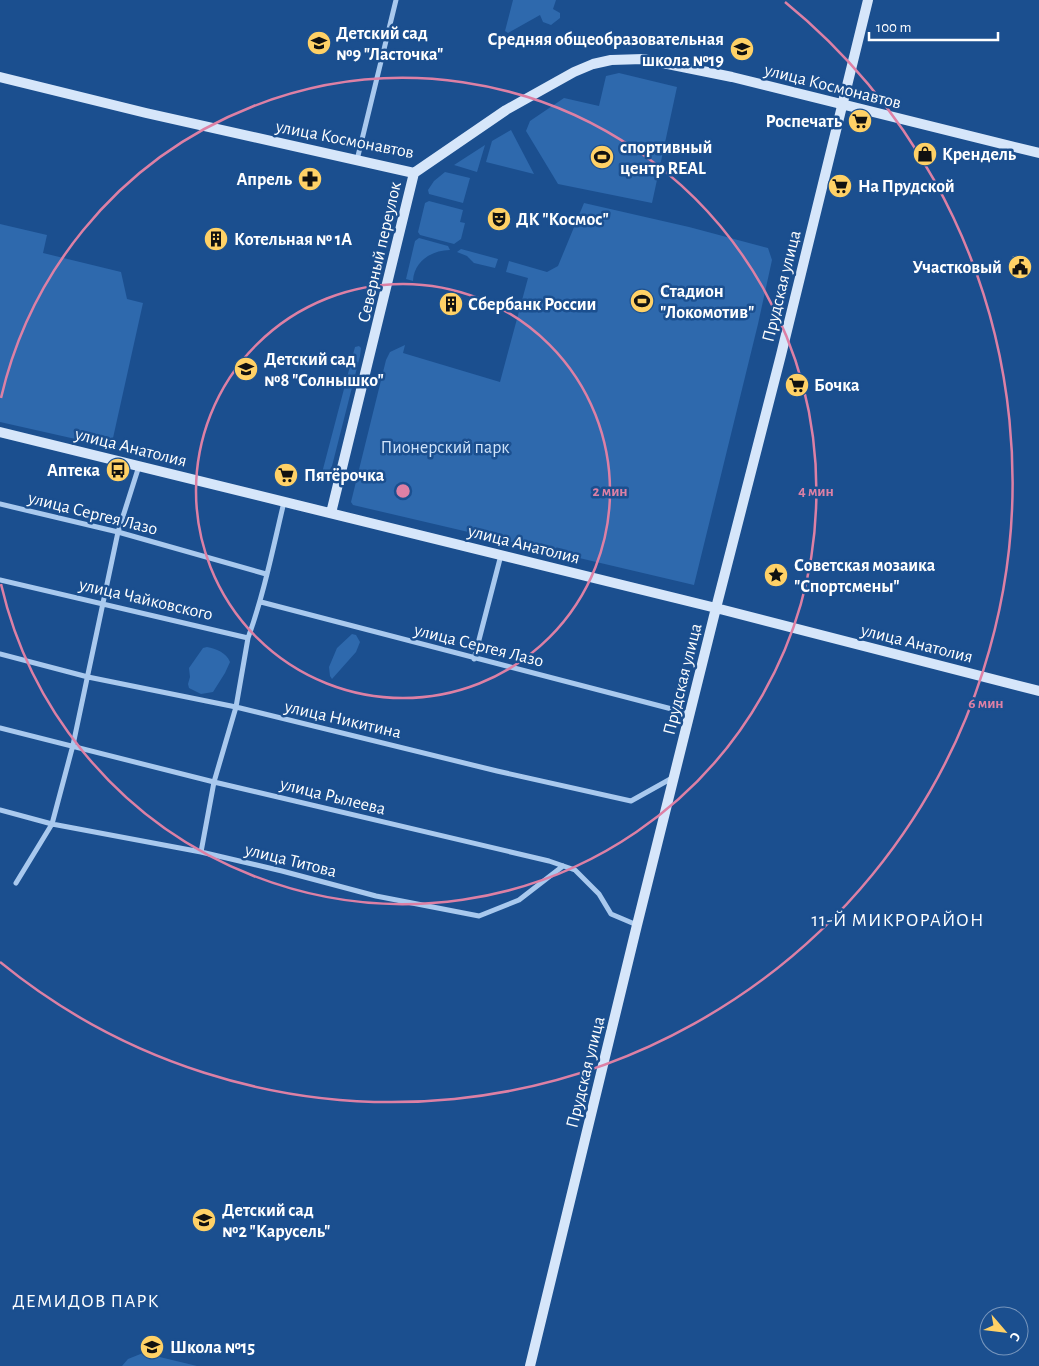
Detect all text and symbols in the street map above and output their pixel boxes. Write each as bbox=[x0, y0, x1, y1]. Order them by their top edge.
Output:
scale bar bbox=[869, 10, 998, 42]
text: 100 m bbox=[876, 20, 911, 35]
place label: Детский сад №9 "Ласточка" bbox=[336, 25, 443, 64]
school or university icon: Детский сад №9 "Ласточка" bbox=[306, 30, 332, 56]
place label: Средняя общеобразовательная школа №19 bbox=[488, 31, 724, 70]
school or university icon: Средняя общеобразовательная школа №19 bbox=[729, 36, 755, 62]
street label: улица Космонавтов bbox=[761, 61, 903, 113]
supermarket icon: Роспечать bbox=[847, 108, 873, 134]
place label: Роспечать bbox=[766, 113, 843, 131]
street label: улица Космонавтов bbox=[273, 118, 415, 162]
place label: спортивный центр REAL bbox=[620, 139, 712, 178]
shop icon: Крендель bbox=[912, 141, 938, 167]
sports icon: спортивный центр REAL bbox=[589, 144, 615, 170]
place label: Крендель bbox=[942, 146, 1017, 164]
pharmacy icon: Апрель bbox=[297, 166, 323, 192]
place label: Апрель bbox=[237, 171, 293, 189]
supermarket icon: На Прудской bbox=[827, 173, 853, 199]
place label: На Прудской bbox=[858, 178, 955, 196]
street label: Северный переулок bbox=[355, 179, 405, 324]
theatre icon: ДК "Космос" bbox=[486, 206, 512, 232]
place label: ДК "Космос" bbox=[516, 211, 609, 229]
building icon: Котельная № 1А bbox=[203, 226, 229, 252]
street label: Прудская улица bbox=[759, 229, 805, 344]
place label: Котельная № 1А bbox=[234, 231, 352, 249]
public building icon: Участковый bbox=[1007, 254, 1033, 280]
place label: Участковый bbox=[912, 259, 1002, 277]
place label: Стадион "Локомотив" bbox=[660, 283, 754, 322]
sports icon: Стадион "Локомотив" bbox=[629, 288, 655, 314]
building icon: Сбербанк России bbox=[438, 291, 464, 317]
place label: Сбербанк России bbox=[468, 296, 596, 314]
place label: Детский сад №8 "Солнышко" bbox=[264, 351, 384, 390]
school or university icon: Детский сад №8 "Солнышко" bbox=[233, 356, 259, 382]
supermarket icon: Бочка bbox=[784, 372, 810, 398]
place label: Бочка bbox=[814, 377, 860, 395]
street label: улица Анатолия bbox=[72, 425, 189, 471]
park label: Пионерский парк bbox=[381, 439, 510, 457]
bus stop icon: Аптека bbox=[105, 457, 131, 483]
place label: Аптека bbox=[47, 462, 100, 480]
supermarket icon: Пятёрочка bbox=[273, 462, 299, 488]
place label: Пятёрочка bbox=[304, 467, 385, 485]
centre of rings bbox=[394, 482, 412, 500]
text: 2 мин bbox=[592, 484, 628, 499]
text: 4 мин bbox=[798, 484, 834, 499]
street label: улица Сергея Лазо bbox=[25, 489, 159, 539]
street label: улица Анатолия bbox=[465, 522, 582, 568]
place label: Советская мозаика "Спортсмены" bbox=[794, 557, 936, 596]
place icon: Советская мозаика "Спортсмены" bbox=[763, 562, 789, 588]
street label: улица Чайковского bbox=[76, 576, 214, 624]
street label: улица Сергея Лазо bbox=[411, 621, 545, 671]
street label: улица Анатолия bbox=[858, 621, 975, 667]
street label: Прудская улица bbox=[660, 622, 706, 737]
text: 6 мин bbox=[968, 696, 1004, 711]
street label: улица Никитина bbox=[282, 698, 403, 742]
street label: улица Рылеева bbox=[277, 775, 387, 819]
street label: улица Титова bbox=[242, 841, 338, 881]
district label: 11-Й МИКРОРАЙОН bbox=[812, 910, 984, 930]
street label: Прудская улица bbox=[563, 1015, 609, 1130]
place label: Детский сад №2 "Карусель" bbox=[222, 1202, 330, 1241]
school or university icon: Детский сад №2 "Карусель" bbox=[191, 1207, 217, 1233]
district label: ДЕМИДОВ ПАРК bbox=[12, 1292, 160, 1311]
north arrow bbox=[979, 1306, 1029, 1356]
text: С bbox=[1006, 1330, 1023, 1344]
school or university icon: Школа №15 bbox=[139, 1334, 165, 1360]
place label: Школа №15 bbox=[170, 1339, 255, 1357]

